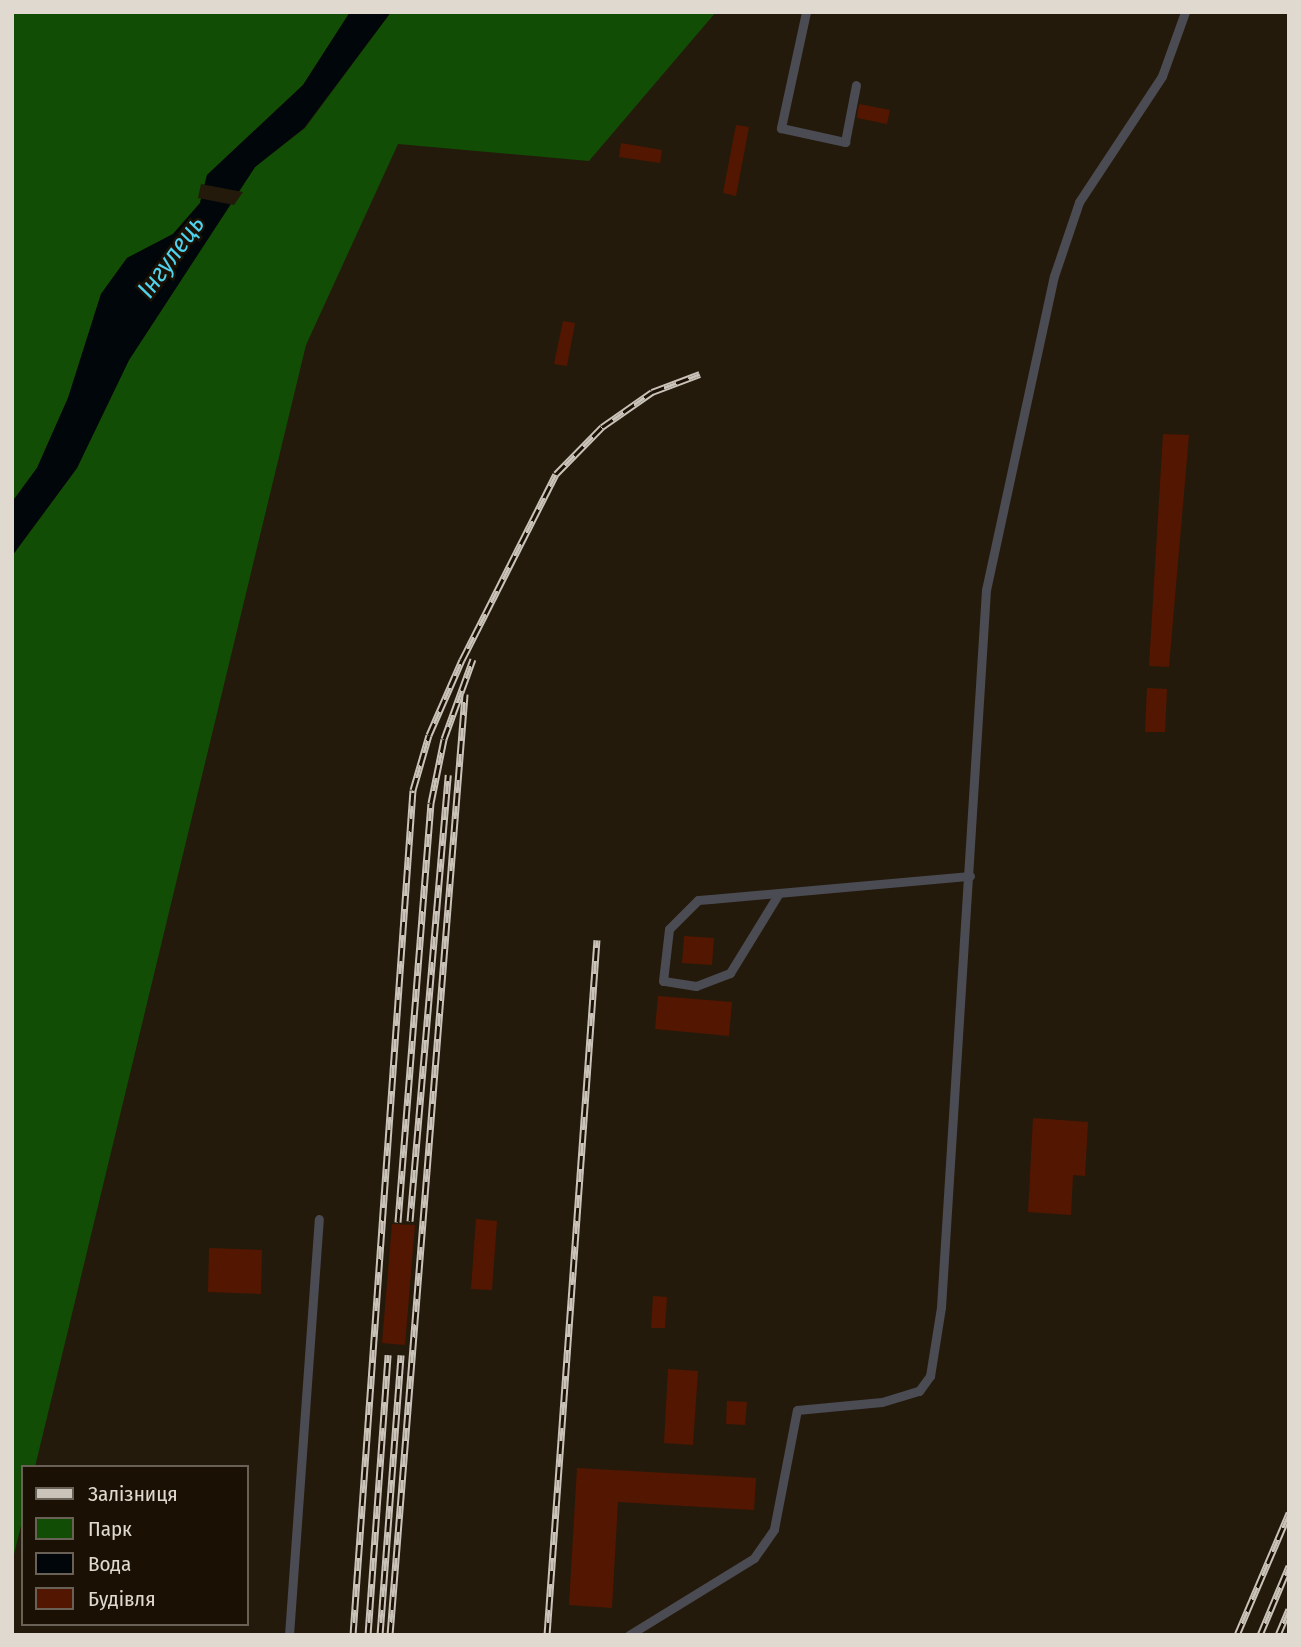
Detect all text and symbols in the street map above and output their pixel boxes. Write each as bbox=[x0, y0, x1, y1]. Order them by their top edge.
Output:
water label: Інгулець bbox=[131, 210, 211, 304]
legend bbox=[21, 1465, 248, 1626]
text: Залізниця bbox=[88, 1481, 178, 1507]
text: Парк bbox=[88, 1516, 132, 1542]
text: Вода bbox=[88, 1551, 131, 1577]
text: Будівля bbox=[88, 1586, 156, 1612]

